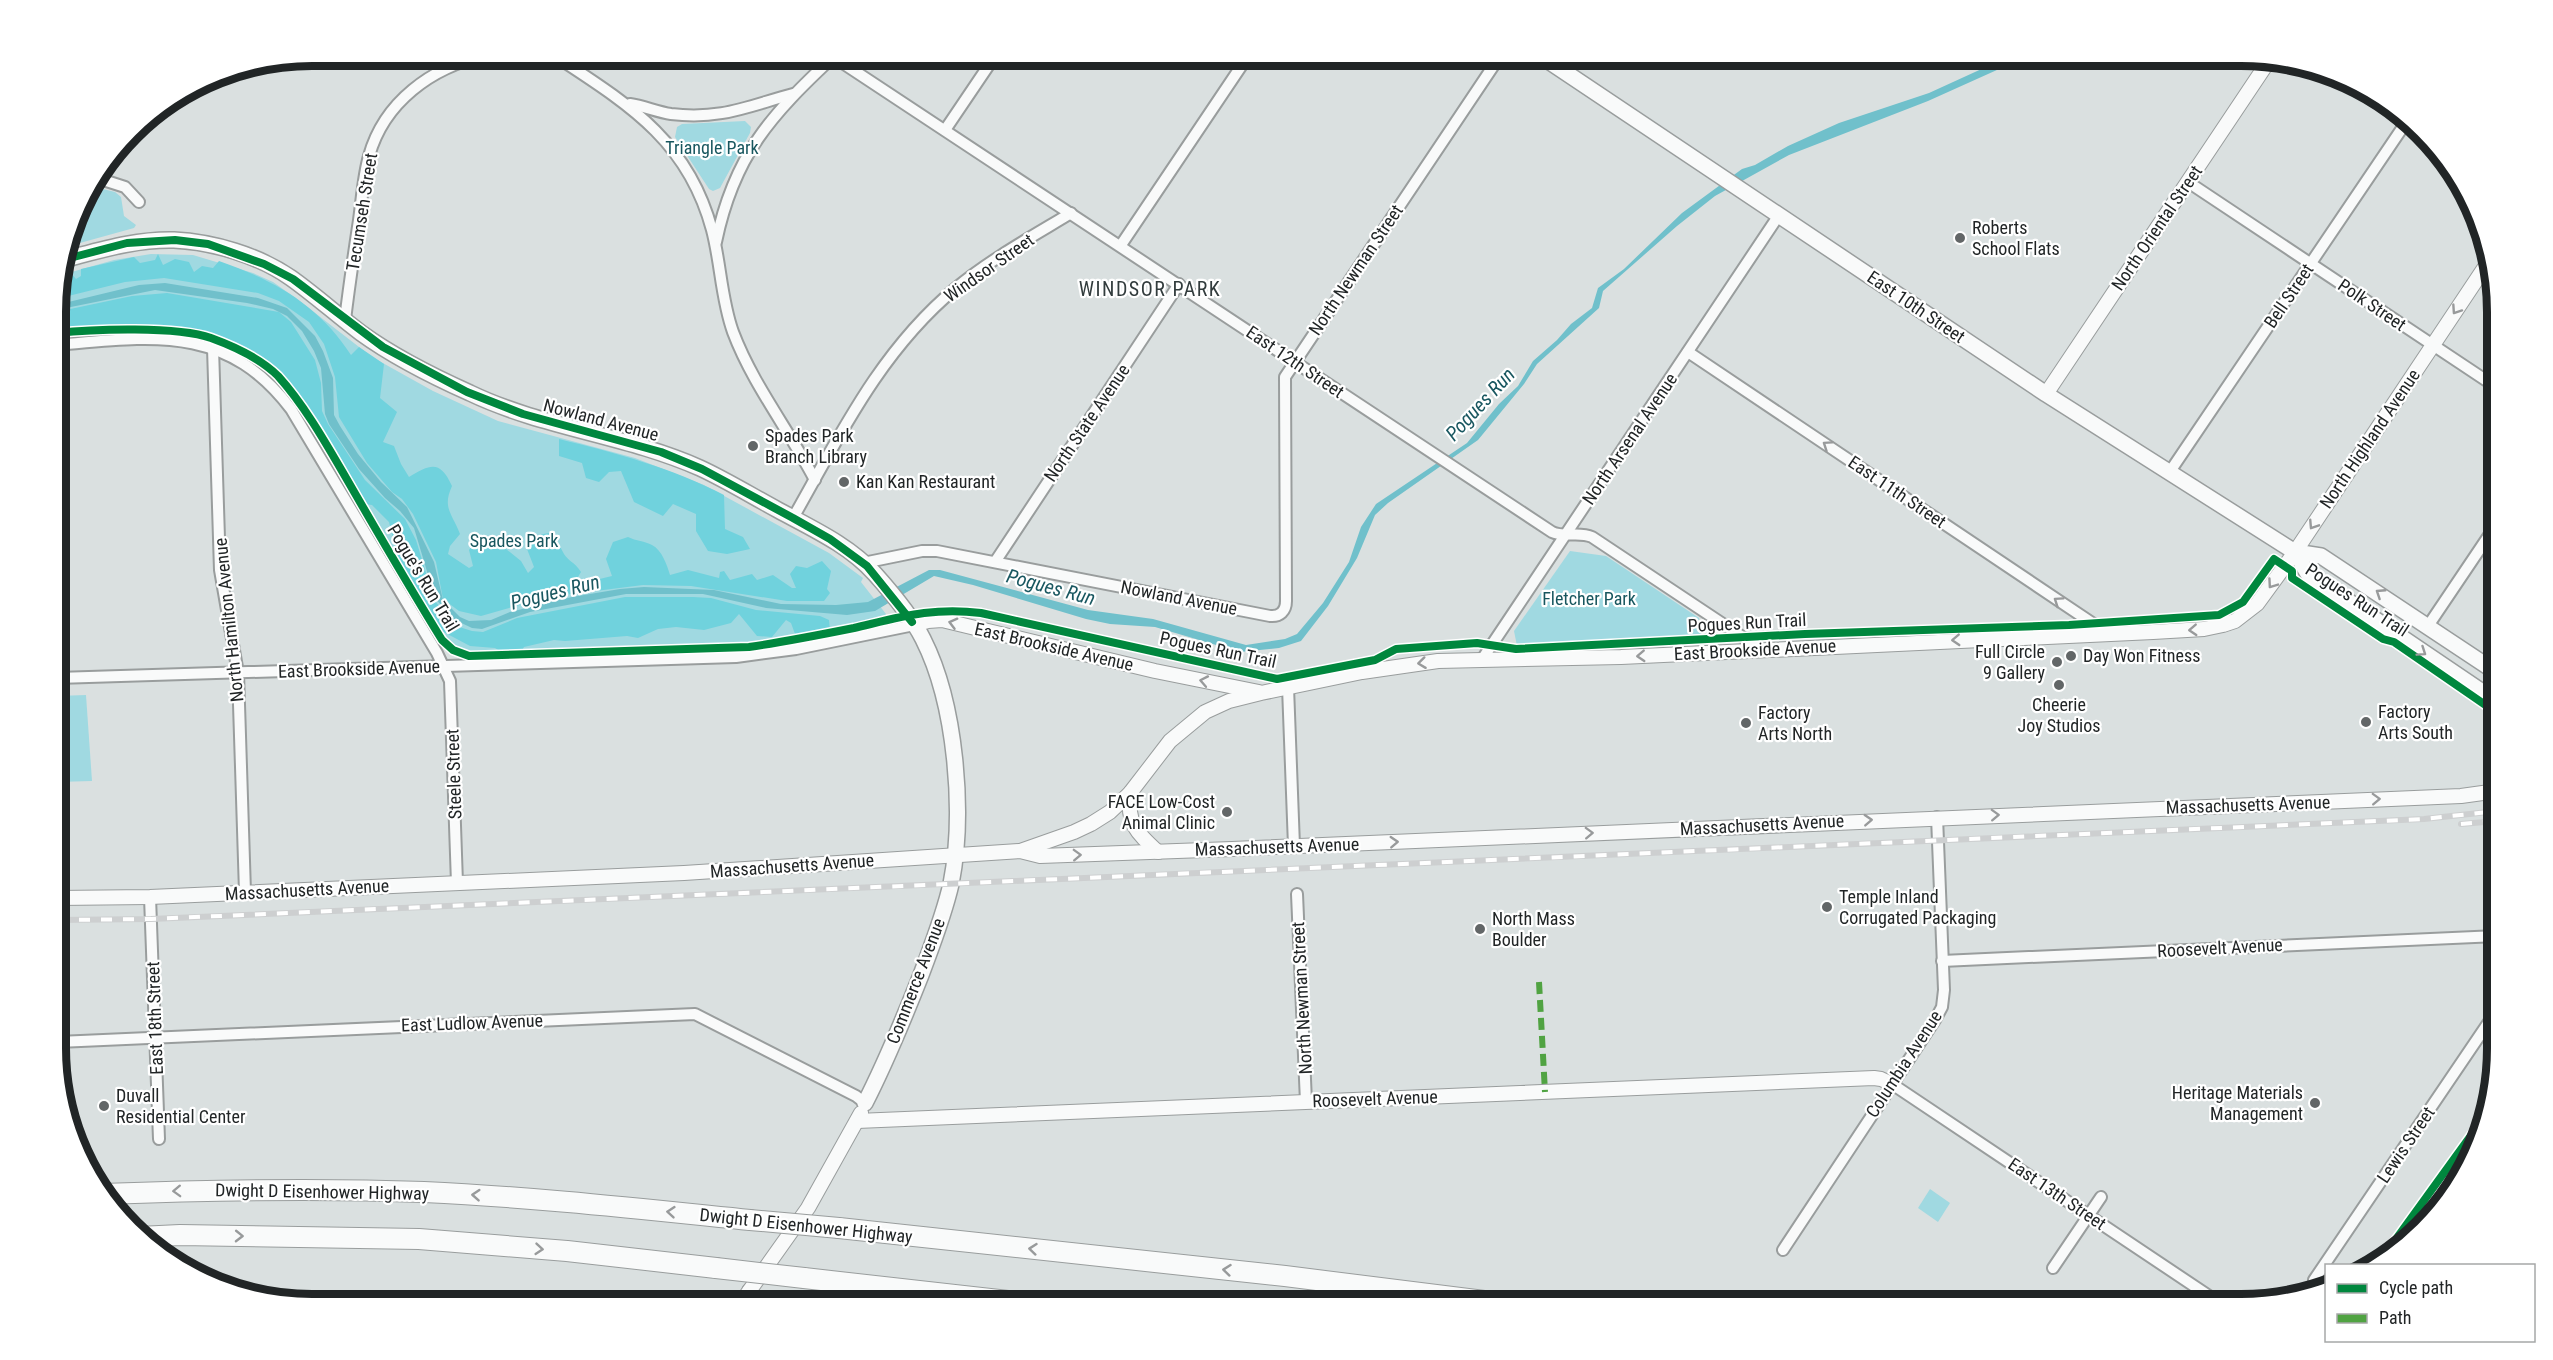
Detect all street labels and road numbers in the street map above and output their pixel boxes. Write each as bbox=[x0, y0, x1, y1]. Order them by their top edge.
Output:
street label: Tecumseh Street bbox=[342, 151, 381, 272]
street label: North Oriental Street bbox=[2107, 161, 2206, 294]
street label: North Newman Street bbox=[1304, 201, 1407, 339]
street label: Windsor Street bbox=[940, 229, 1038, 306]
street label: Bell Street bbox=[2260, 260, 2318, 332]
street label: East 10th Street bbox=[1863, 266, 1969, 347]
street label: Polk Street bbox=[2334, 274, 2410, 335]
street label: East 12th Street bbox=[1242, 321, 1348, 402]
street label: North State Avenue bbox=[1040, 360, 1134, 485]
street label: North Highland Avenue bbox=[2315, 365, 2424, 512]
street label: North Arsenal Avenue bbox=[1578, 369, 1681, 509]
street label: Nowland Avenue bbox=[541, 394, 661, 445]
street label: East 11th Street bbox=[1844, 451, 1950, 532]
street label: Pogue's Run Trail bbox=[383, 520, 464, 635]
street label: North Hamilton Avenue bbox=[209, 537, 248, 703]
street label: Pogues Run Trail bbox=[2302, 558, 2413, 641]
street label: Nowland Avenue bbox=[1119, 576, 1239, 619]
street label: Pogues Run Trail bbox=[1687, 609, 1807, 636]
street label: East Brookside Avenue bbox=[973, 618, 1136, 675]
street label: Pogues Run Trail bbox=[1158, 627, 1278, 672]
street label: East Brookside Avenue bbox=[1673, 635, 1837, 664]
street label: East Brookside Avenue bbox=[278, 655, 440, 682]
street label: Steele Street bbox=[441, 728, 466, 820]
street label: Massachusetts Avenue bbox=[2165, 791, 2331, 818]
street label: Massachusetts Avenue bbox=[1679, 810, 1845, 839]
street label: Massachusetts Avenue bbox=[1194, 833, 1360, 860]
street label: Massachusetts Avenue bbox=[709, 849, 875, 882]
street label: Massachusetts Avenue bbox=[224, 875, 390, 904]
street label: Commerce Avenue bbox=[882, 915, 949, 1047]
street label: North Newman Street bbox=[1287, 921, 1316, 1075]
street label: Roosevelt Avenue bbox=[2157, 934, 2283, 961]
street label: East 18th Street bbox=[142, 961, 167, 1075]
street label: Columbia Avenue bbox=[1861, 1006, 1946, 1121]
street label: East Ludlow Avenue bbox=[401, 1010, 543, 1035]
street label: Roosevelt Avenue bbox=[1312, 1086, 1438, 1111]
street label: Lewis Street bbox=[2372, 1103, 2439, 1187]
street label: East 13th Street bbox=[2004, 1153, 2110, 1234]
street label: Dwight D Eisenhower Highway bbox=[215, 1179, 430, 1204]
street label: Dwight D Eisenhower Highway bbox=[699, 1204, 914, 1247]

